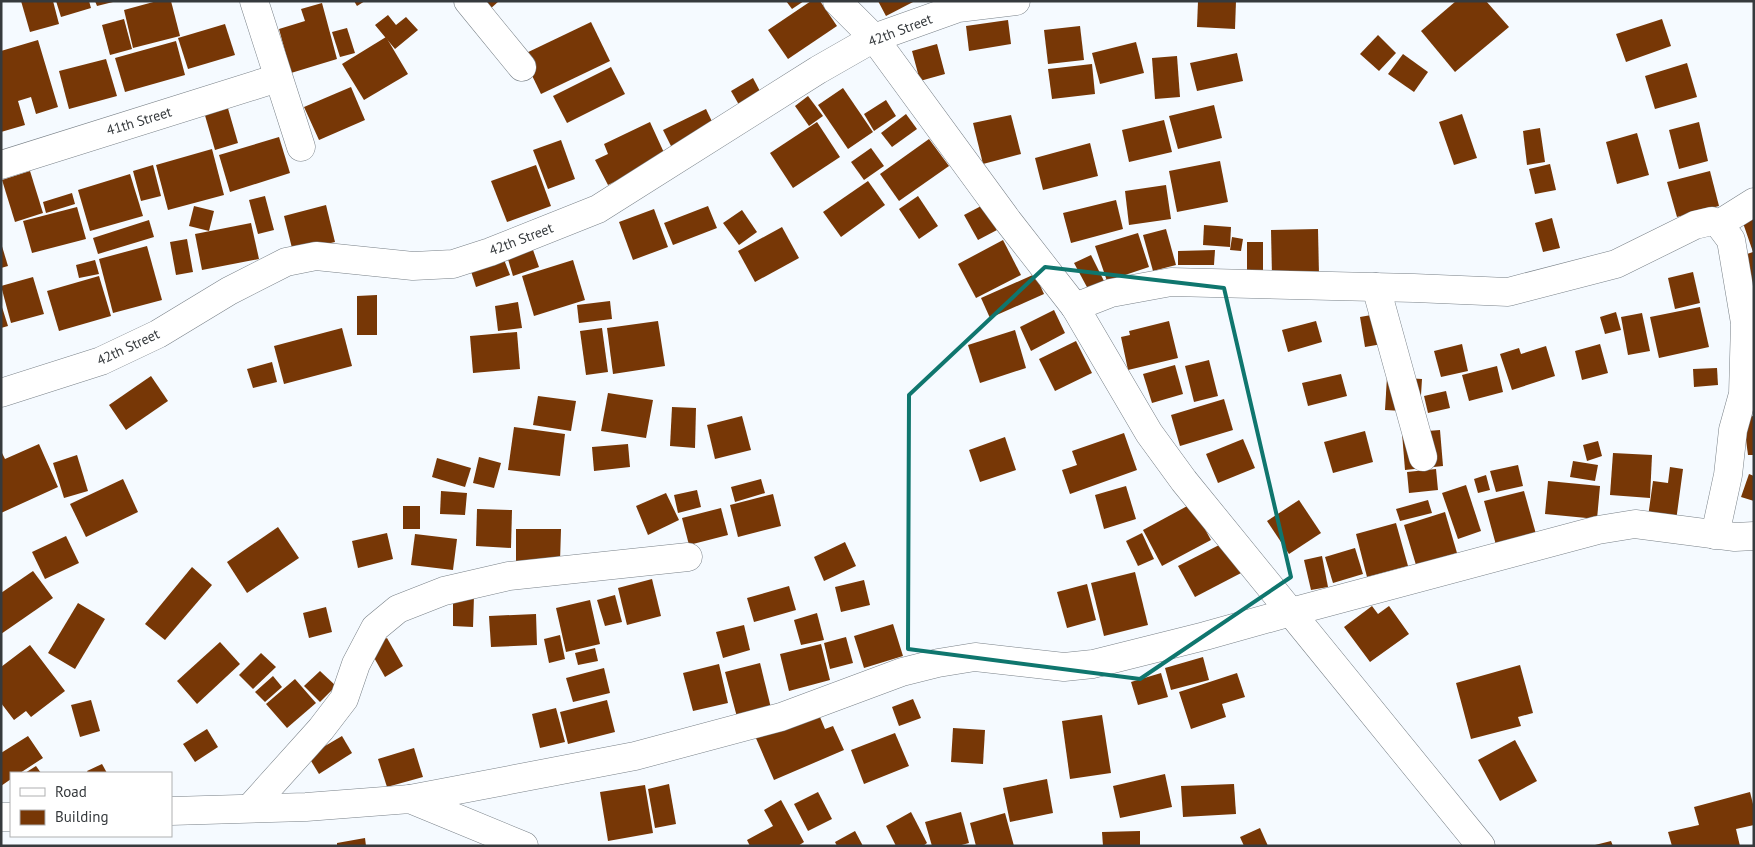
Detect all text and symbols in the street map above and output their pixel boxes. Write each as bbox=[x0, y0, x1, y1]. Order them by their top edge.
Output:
street label: 42th Street bbox=[865, 9, 935, 50]
street label: 41th Street bbox=[104, 103, 174, 139]
street label: 42th Street bbox=[486, 218, 556, 259]
street label: 42th Street bbox=[94, 325, 162, 369]
legend bbox=[10, 772, 172, 837]
text: Road bbox=[55, 782, 87, 801]
text: Building bbox=[55, 807, 109, 826]

